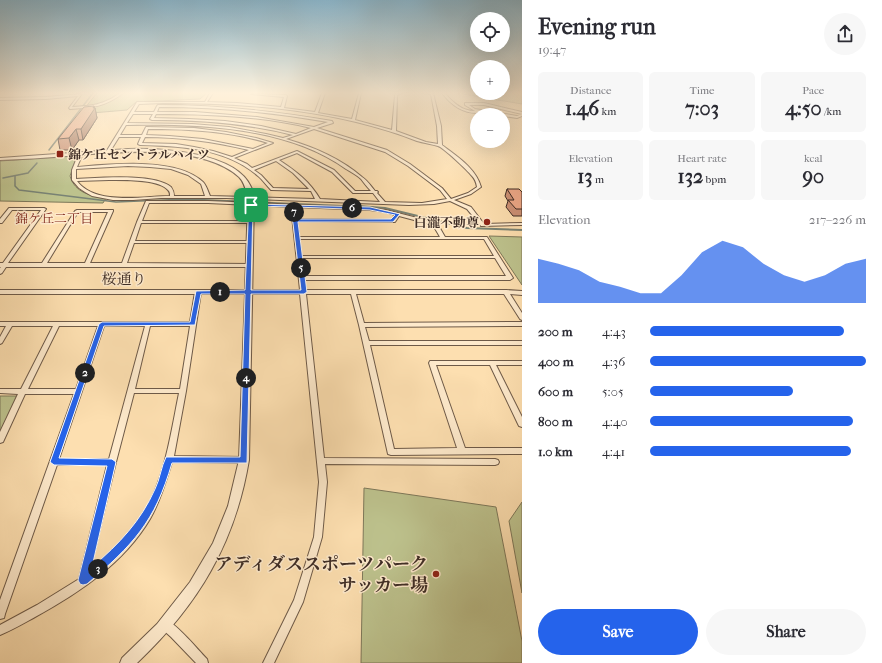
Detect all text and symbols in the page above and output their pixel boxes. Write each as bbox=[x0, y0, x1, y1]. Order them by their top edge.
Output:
map controls bbox=[470, 12, 510, 148]
button: locate bbox=[470, 12, 510, 52]
button: share bbox=[824, 13, 866, 55]
text: Evening run bbox=[538, 14, 656, 40]
text: 19:47 bbox=[538, 42, 566, 57]
button: + bbox=[470, 60, 510, 100]
text: Distance bbox=[570, 84, 611, 97]
text: Time bbox=[689, 84, 714, 97]
text: Pace bbox=[802, 84, 824, 97]
text: 1.46 bbox=[565, 97, 599, 120]
text: 7:03 bbox=[685, 97, 719, 120]
text: 4:50 bbox=[785, 97, 822, 120]
text: km bbox=[599, 105, 616, 118]
text: /km bbox=[822, 105, 841, 118]
button: − bbox=[470, 108, 510, 148]
place label: 錦ケ丘セントラルハイツ bbox=[68, 147, 210, 162]
marker: 錦ケ丘セントラルハイツ bbox=[55, 149, 65, 159]
text: Elevation bbox=[568, 152, 613, 165]
text: Heart rate bbox=[677, 152, 727, 165]
text: kcal bbox=[804, 152, 823, 165]
text: 13 bbox=[577, 165, 593, 188]
text: 132 bbox=[678, 165, 703, 188]
text: 90 bbox=[803, 165, 824, 188]
text: m bbox=[593, 173, 604, 186]
text: bpm bbox=[703, 173, 726, 186]
pin bbox=[234, 188, 268, 222]
icon: arrive bbox=[240, 194, 262, 216]
pin: 6 bbox=[342, 198, 362, 218]
text: 6 bbox=[349, 201, 355, 214]
pin: 7 bbox=[284, 202, 304, 222]
text: 7 bbox=[291, 205, 297, 218]
district label: 錦ケ丘二丁目 bbox=[15, 211, 93, 226]
text: Elevation bbox=[538, 212, 591, 227]
text: 217–226 m bbox=[809, 212, 866, 227]
place label: 白瀧不動尊 bbox=[414, 215, 479, 230]
marker: 白瀧不動尊 bbox=[482, 217, 492, 227]
pin: 5 bbox=[291, 258, 311, 278]
text: 5 bbox=[299, 261, 303, 274]
street label: 桜通り bbox=[101, 270, 147, 288]
pin: 1 bbox=[210, 282, 230, 302]
text: 1 bbox=[218, 285, 222, 298]
text: 200 m bbox=[538, 324, 573, 339]
text: 4:43 bbox=[602, 324, 626, 339]
text: 400 m bbox=[538, 354, 574, 369]
text: 4:36 bbox=[602, 354, 625, 369]
pin: 2 bbox=[75, 363, 95, 383]
text: 2 bbox=[82, 366, 88, 379]
pin: 4 bbox=[236, 368, 256, 388]
text: 4 bbox=[243, 371, 249, 384]
text: 600 m bbox=[538, 384, 573, 399]
text: 5:05 bbox=[602, 384, 624, 399]
text: 800 m bbox=[538, 414, 572, 429]
text: 4:40 bbox=[602, 414, 628, 429]
text: 1.0 km bbox=[538, 444, 573, 459]
text: 4:41 bbox=[602, 444, 625, 459]
place label: アディダススポーツパーク サッカー場 bbox=[215, 554, 428, 596]
pin: 3 bbox=[88, 559, 108, 579]
text: 3 bbox=[96, 562, 100, 575]
marker: アディダススポーツパーク サッカー場 bbox=[431, 569, 441, 579]
button: Save bbox=[538, 609, 698, 655]
button: Share bbox=[706, 609, 866, 655]

